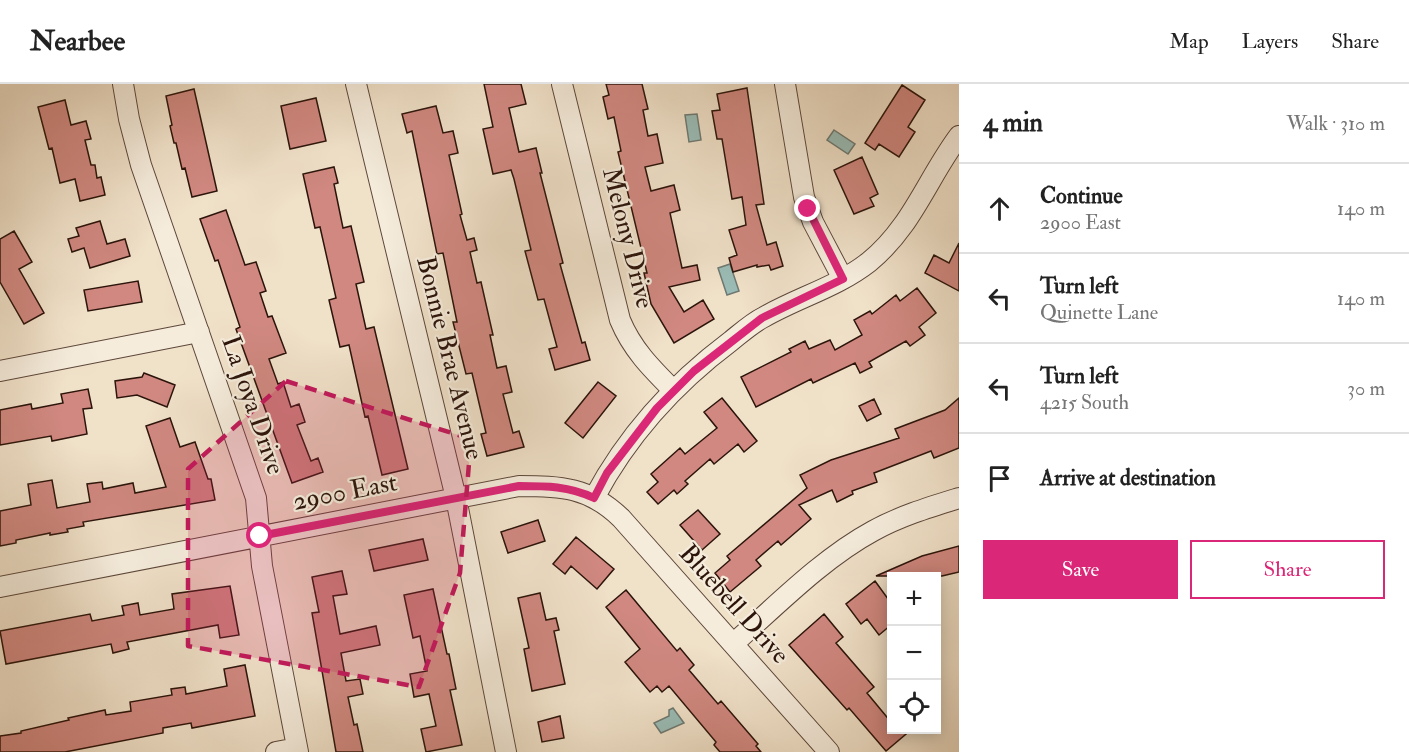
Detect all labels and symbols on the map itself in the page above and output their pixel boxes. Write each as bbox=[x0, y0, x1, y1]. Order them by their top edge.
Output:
street label: Melony Drive bbox=[595, 164, 661, 312]
route end bbox=[794, 195, 820, 221]
street label: Bonnie Brae Avenue bbox=[409, 253, 491, 463]
street label: La Joya Drive bbox=[214, 331, 292, 479]
street label: 2900 East bbox=[290, 466, 400, 518]
route start bbox=[246, 522, 272, 548]
street label: Bluebell Drive bbox=[672, 538, 796, 670]

